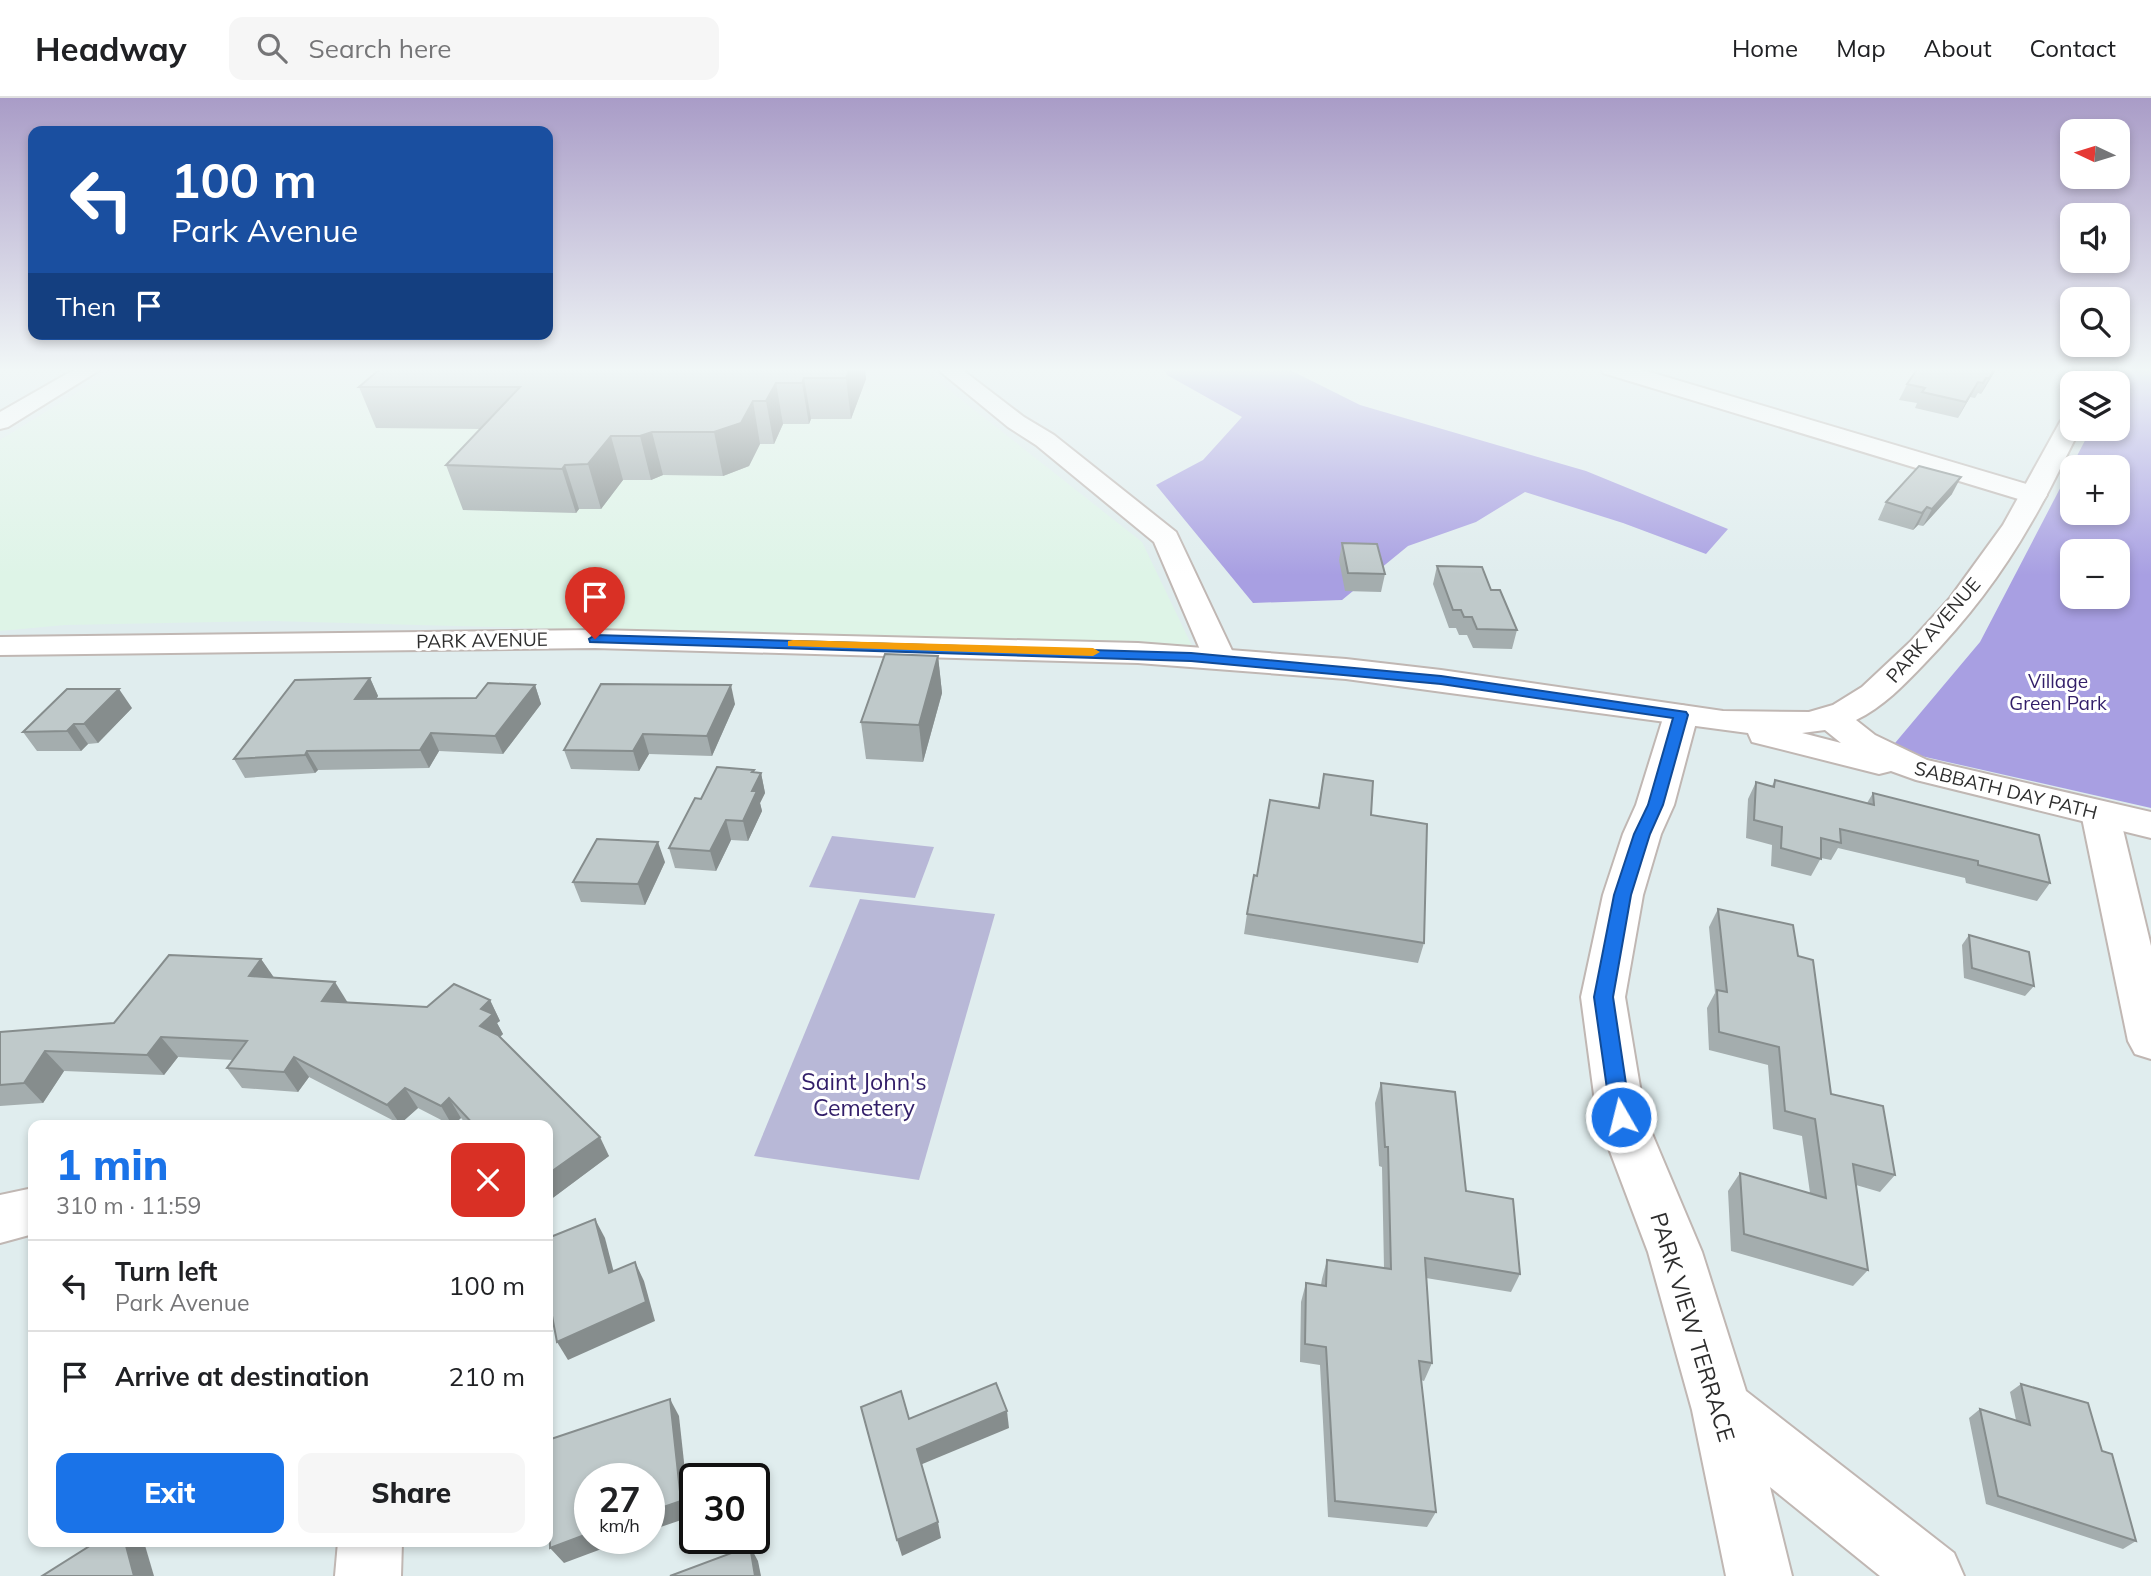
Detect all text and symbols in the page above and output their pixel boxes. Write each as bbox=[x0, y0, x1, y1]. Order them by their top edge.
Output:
search box bbox=[229, 17, 719, 80]
text: Headway bbox=[35, 28, 187, 69]
icon: search bbox=[253, 29, 291, 67]
text: Search here bbox=[309, 32, 451, 65]
text: Home bbox=[1732, 33, 1798, 63]
text: Map bbox=[1836, 33, 1886, 63]
text: About bbox=[1924, 33, 1992, 63]
text: Contact bbox=[2030, 33, 2116, 63]
north arrow bbox=[2060, 119, 2130, 189]
map controls bbox=[2060, 119, 2130, 609]
text: 100 m bbox=[171, 149, 317, 210]
icon: left bbox=[56, 154, 147, 245]
button: sound bbox=[2060, 203, 2130, 273]
text: Park Avenue bbox=[171, 210, 358, 250]
icon: arrive bbox=[130, 287, 168, 325]
button: search bbox=[2060, 287, 2130, 357]
text: Then bbox=[56, 290, 116, 323]
button: layers bbox=[2060, 371, 2130, 441]
button: + bbox=[2060, 455, 2130, 525]
button: − bbox=[2060, 539, 2130, 609]
pin bbox=[565, 567, 625, 639]
street label: PARK AVENUE bbox=[1881, 572, 1985, 688]
icon: arrive bbox=[576, 578, 614, 616]
street label: PARK AVENUE bbox=[416, 627, 548, 653]
park label: Village Green Park bbox=[2009, 669, 2107, 715]
street label: SABBATH DAY PATH bbox=[1912, 756, 2100, 824]
park label: Saint John's Cemetery bbox=[801, 1067, 927, 1122]
position arrow bbox=[1584, 1080, 1658, 1154]
text: 1 min bbox=[56, 1138, 169, 1191]
button: close bbox=[451, 1143, 525, 1217]
text: 310 m · 11:59 bbox=[56, 1191, 201, 1220]
street label: PARK VIEW TERRACE bbox=[1644, 1209, 1742, 1445]
text: Turn left bbox=[115, 1255, 217, 1288]
icon: left bbox=[56, 1267, 94, 1305]
text: 100 m bbox=[449, 1269, 525, 1302]
text: Park Avenue bbox=[115, 1288, 250, 1317]
icon: arrive bbox=[56, 1358, 94, 1396]
text: Arrive at destination bbox=[115, 1360, 370, 1393]
text: 210 m bbox=[449, 1360, 525, 1393]
button: Exit bbox=[56, 1453, 284, 1533]
button: Share bbox=[298, 1453, 525, 1533]
speed limit sign: 30 bbox=[679, 1463, 770, 1554]
text: 27 bbox=[598, 1477, 641, 1521]
text: km/h bbox=[599, 1514, 640, 1537]

